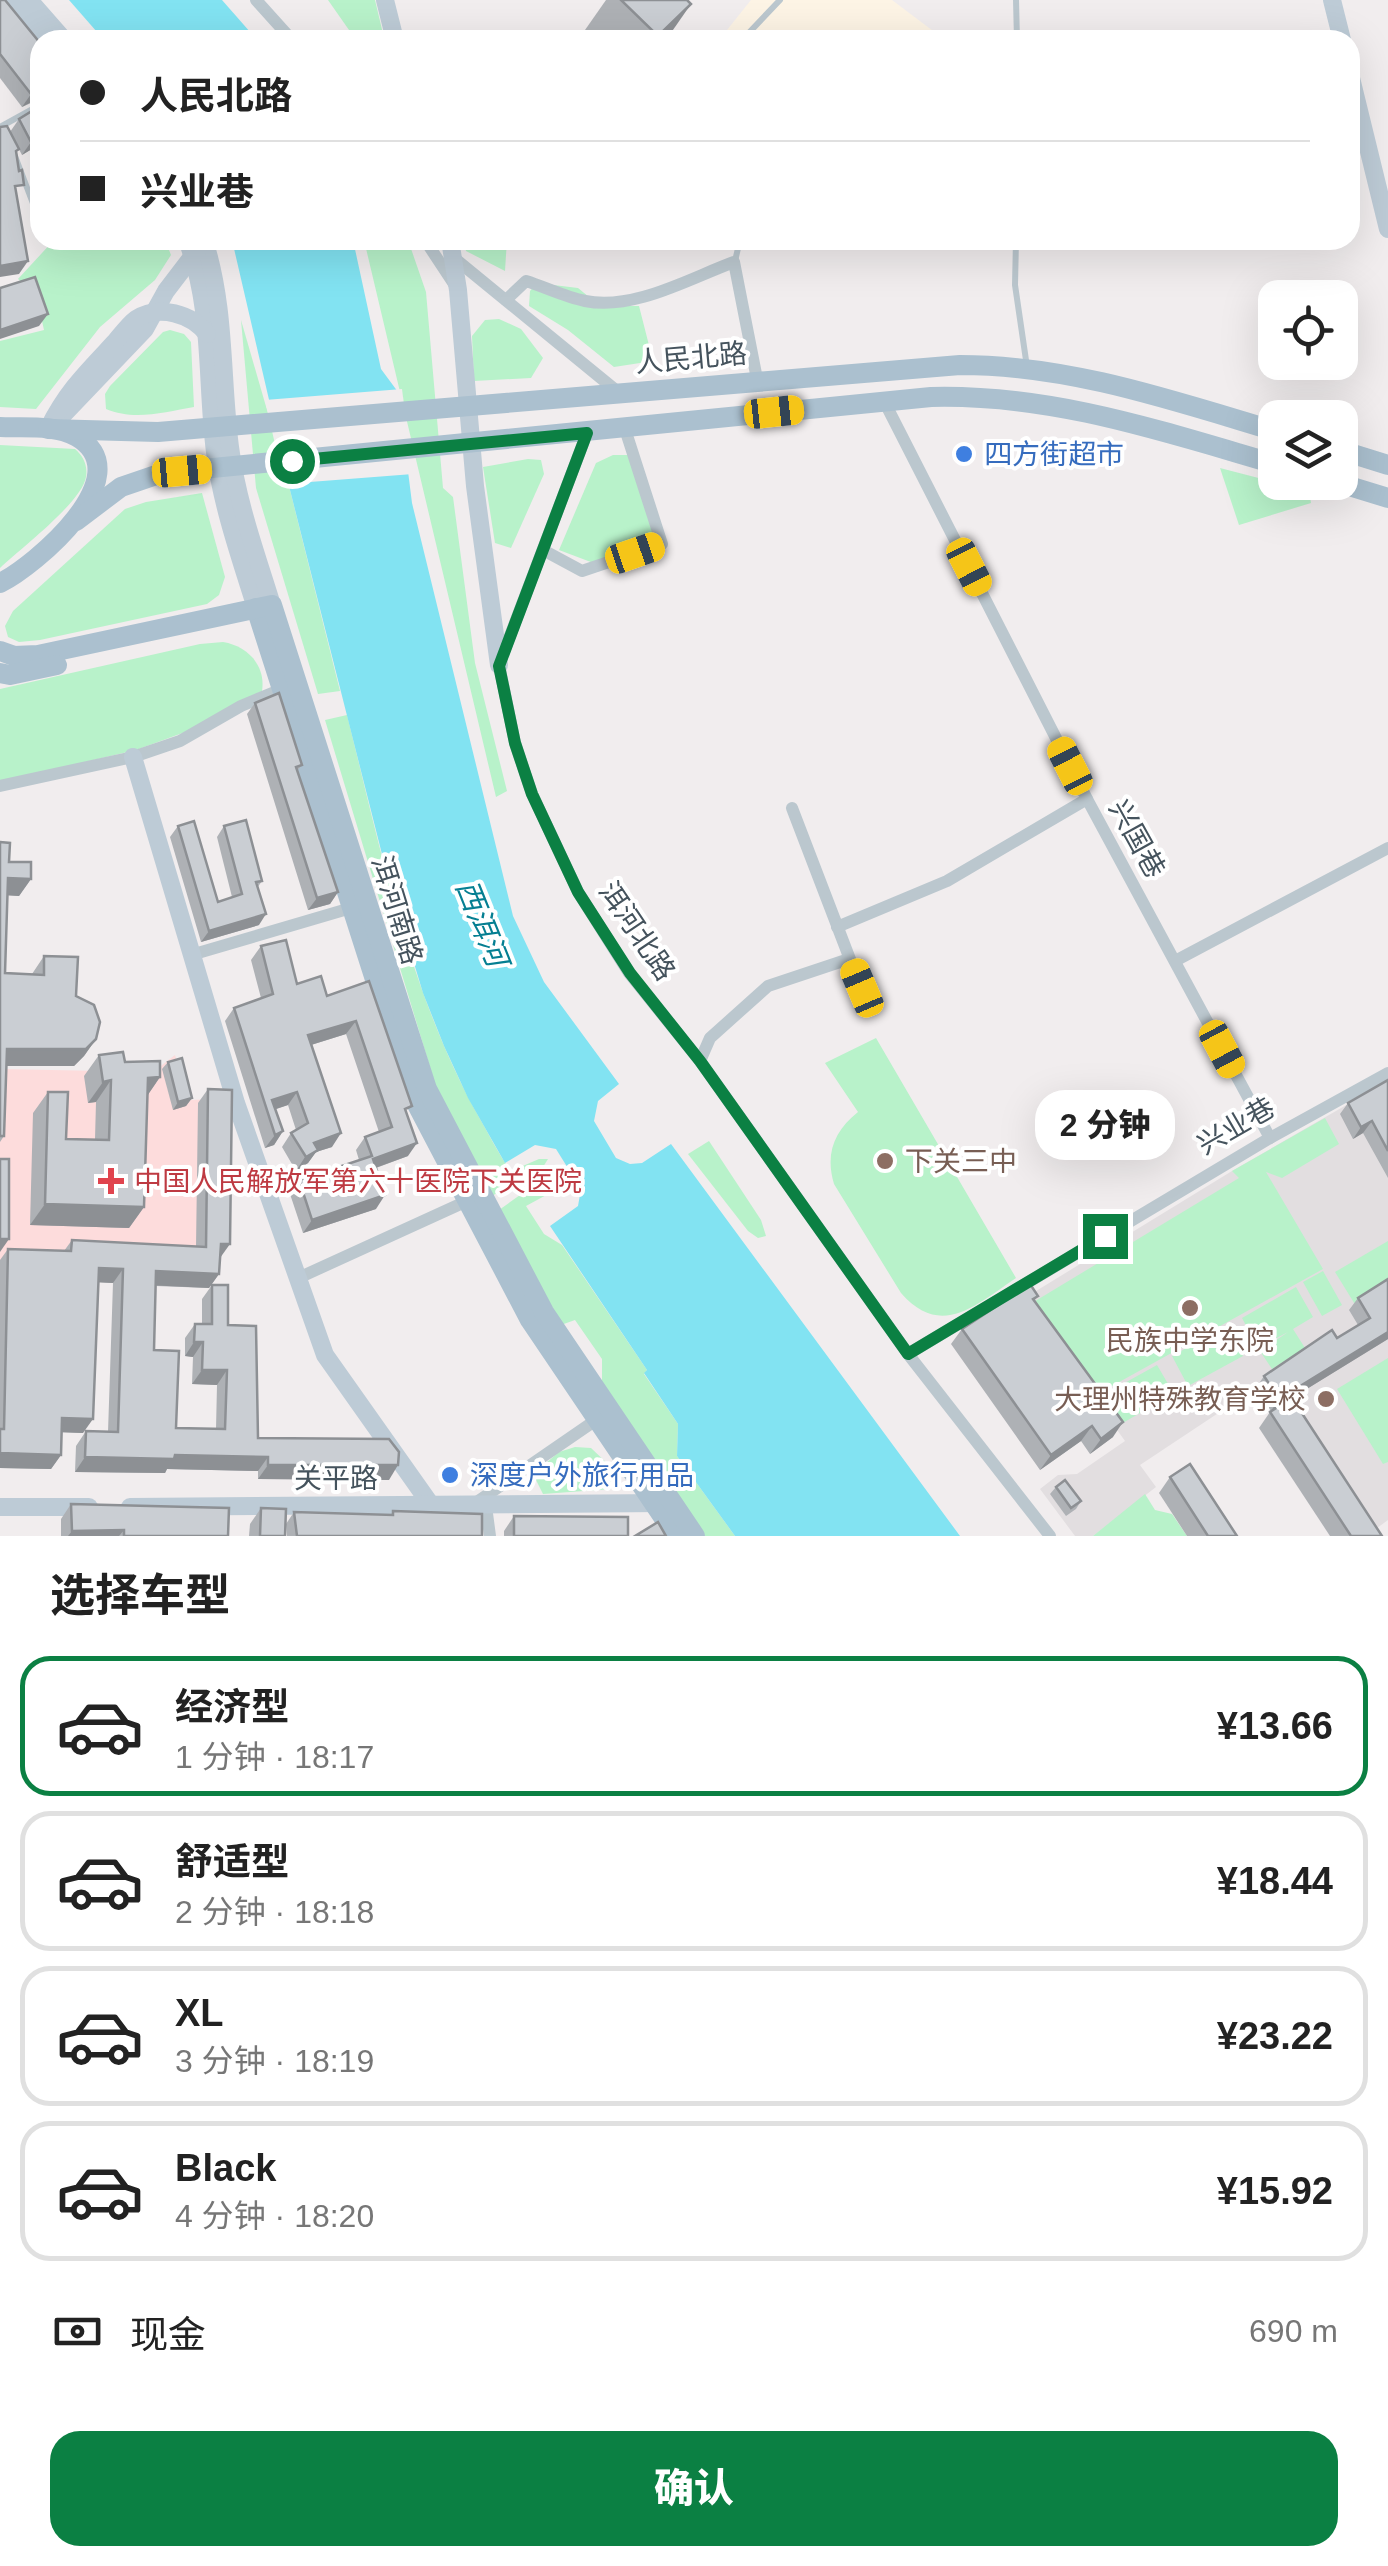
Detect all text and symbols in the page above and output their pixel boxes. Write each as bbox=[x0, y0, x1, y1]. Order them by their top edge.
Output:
text: 人民北路 bbox=[140, 75, 292, 117]
text: 兴业巷 bbox=[140, 171, 254, 213]
map controls bbox=[1258, 280, 1358, 500]
button: locate bbox=[1258, 280, 1358, 380]
street label: 人民北路 bbox=[634, 338, 748, 378]
car bbox=[743, 394, 805, 430]
button: layers bbox=[1258, 400, 1358, 500]
route start bbox=[270, 439, 315, 484]
place label: 四方街超市 bbox=[984, 439, 1124, 470]
marker: 四方街超市 bbox=[953, 443, 975, 465]
car bbox=[151, 453, 213, 489]
car bbox=[602, 529, 668, 577]
car bbox=[942, 533, 996, 601]
car bbox=[1043, 732, 1097, 800]
street label: 兴国巷 bbox=[1103, 795, 1171, 883]
street label: 洱河南路 bbox=[366, 852, 428, 968]
water label: 西洱河 bbox=[450, 875, 516, 976]
street label: 洱河北路 bbox=[593, 876, 681, 986]
car bbox=[836, 955, 888, 1021]
car bbox=[1195, 1015, 1249, 1083]
callout: 2 分钟 bbox=[1035, 1091, 1175, 1161]
street label: 兴业巷 bbox=[1192, 1092, 1280, 1160]
text: 2 分钟 bbox=[1060, 1107, 1150, 1143]
place label: 下关三中 bbox=[905, 1146, 1017, 1177]
marker: 下关三中 bbox=[874, 1150, 896, 1172]
place label: 中国人民解放军第六十医院下关医院 bbox=[134, 1166, 582, 1197]
marker: 中国人民解放军第六十医院下关医院 bbox=[98, 1168, 124, 1194]
route end bbox=[1083, 1214, 1128, 1259]
marker: 民族中学东院 bbox=[1179, 1297, 1201, 1319]
place label: 民族中学东院 bbox=[1106, 1325, 1274, 1356]
place label: 大理州特殊教育学校 bbox=[1054, 1384, 1306, 1415]
marker: 大理州特殊教育学校 bbox=[1315, 1388, 1337, 1410]
place label: 深度户外旅行用品 bbox=[470, 1460, 694, 1491]
street label: 关平路 bbox=[294, 1463, 378, 1494]
marker: 深度户外旅行用品 bbox=[439, 1464, 461, 1486]
text: 选择车型 bbox=[50, 1570, 230, 1621]
icon: car bbox=[55, 1681, 145, 1771]
text: 经济型 bbox=[175, 1686, 289, 1728]
text: ¥13.66 bbox=[1217, 1705, 1333, 1747]
text: 1 分钟 · 18:17 bbox=[175, 1739, 374, 1775]
icon: car bbox=[55, 1836, 145, 1926]
text: 舒适型 bbox=[175, 1841, 289, 1883]
text: ¥18.44 bbox=[1217, 1860, 1333, 1902]
text: 2 分钟 · 18:18 bbox=[175, 1894, 374, 1930]
icon: car bbox=[55, 1991, 145, 2081]
text: XL bbox=[175, 1992, 224, 2034]
text: ¥23.22 bbox=[1217, 2015, 1333, 2057]
text: 3 分钟 · 18:19 bbox=[175, 2043, 374, 2079]
icon: car bbox=[55, 2146, 145, 2236]
text: Black bbox=[175, 2147, 276, 2189]
text: ¥15.92 bbox=[1217, 2170, 1333, 2212]
text: 4 分钟 · 18:20 bbox=[175, 2198, 374, 2234]
icon: cash bbox=[50, 2304, 105, 2359]
text: 690 m bbox=[1249, 2313, 1338, 2349]
text: 现金 bbox=[130, 2314, 206, 2356]
button: 确认 bbox=[50, 2431, 1338, 2546]

